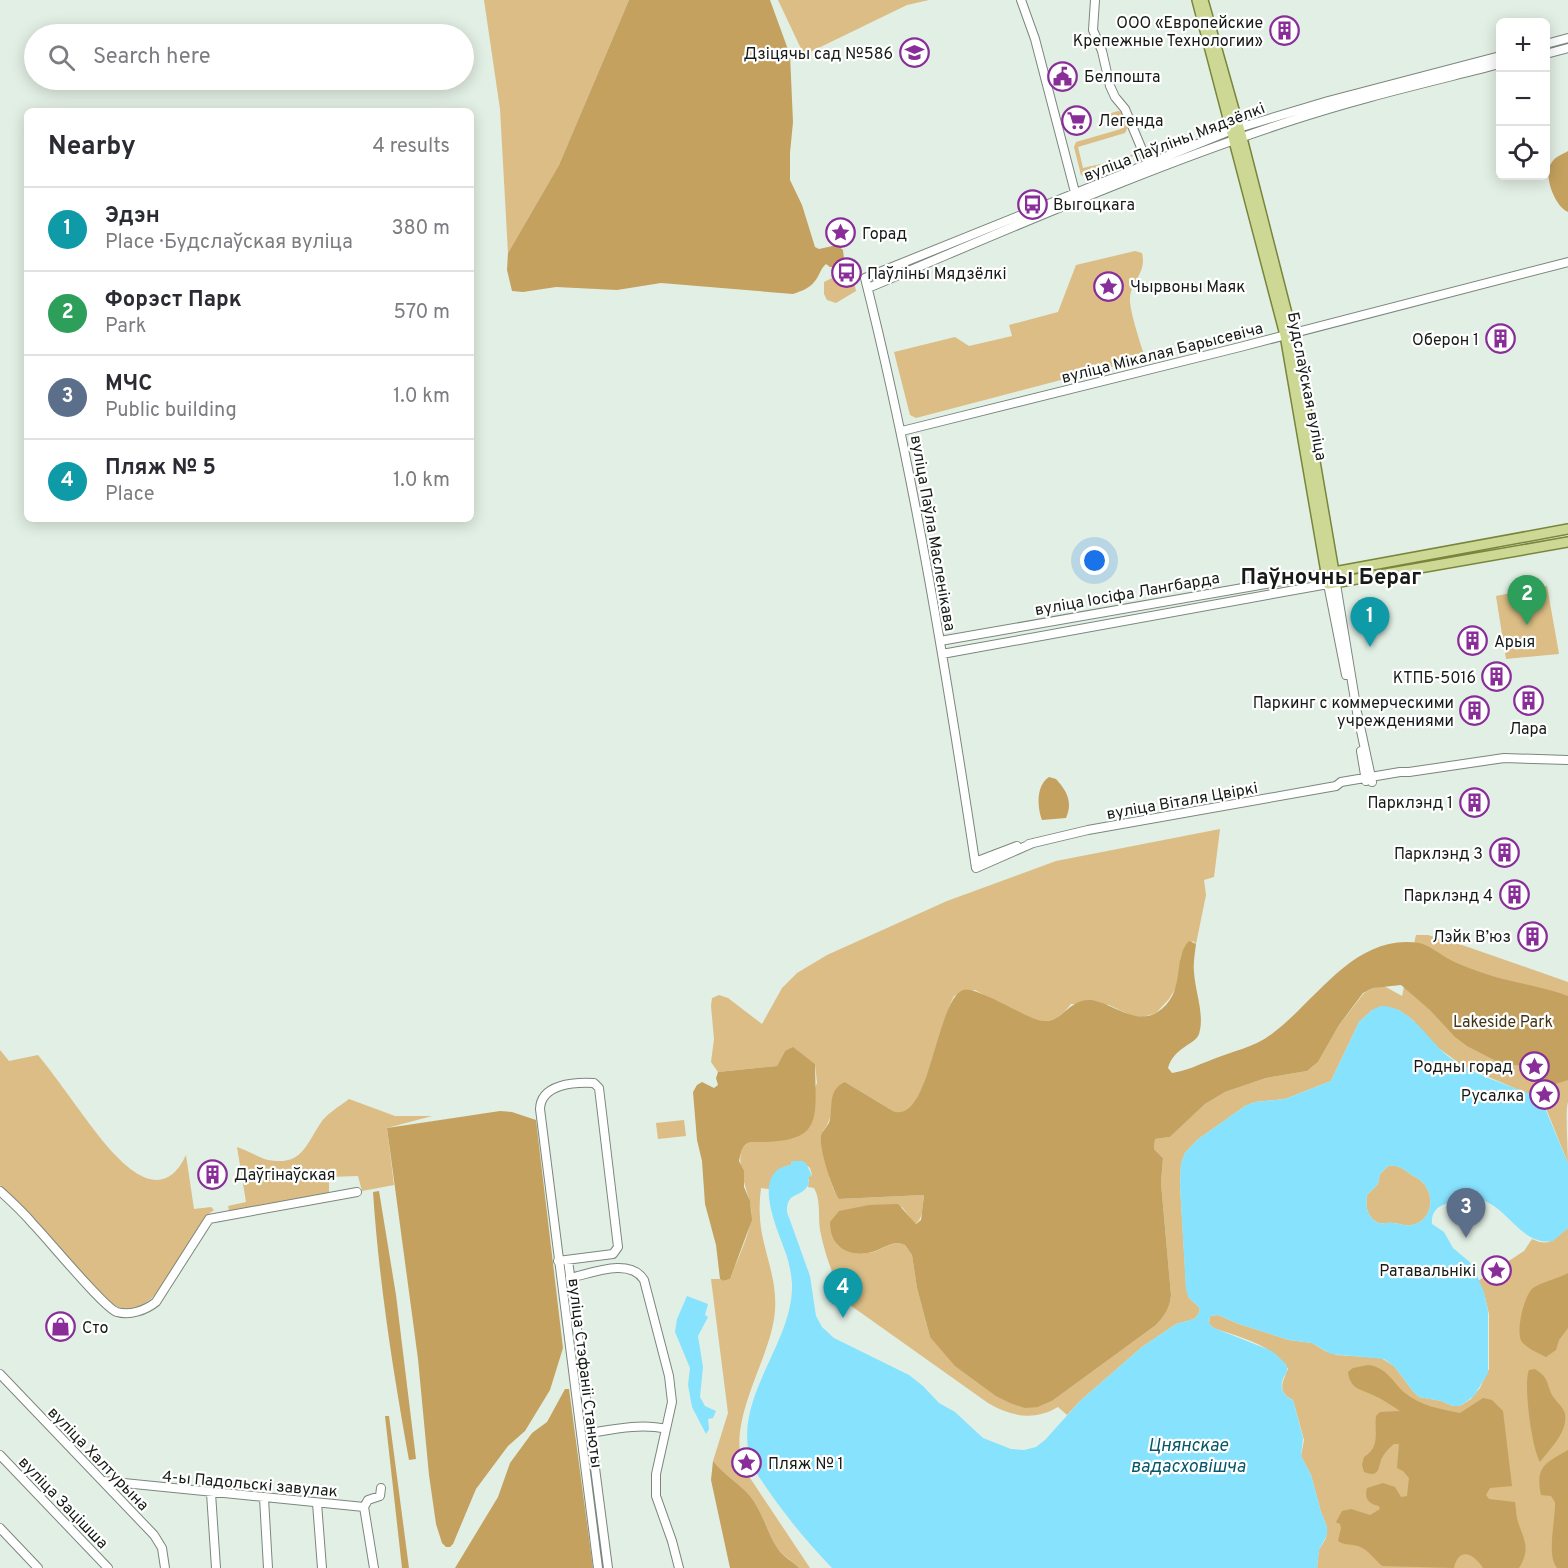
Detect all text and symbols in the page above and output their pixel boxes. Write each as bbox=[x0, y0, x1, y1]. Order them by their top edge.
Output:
place label: ООО «Европейские Крепежные Технологии» bbox=[1073, 14, 1263, 52]
building icon: ООО «Европейские Крепежные Технологии» bbox=[1268, 15, 1300, 47]
map controls bbox=[1496, 18, 1550, 180]
button: + bbox=[1496, 18, 1550, 72]
search box bbox=[24, 24, 474, 90]
school or university icon: Дзіцячы сад №586 bbox=[898, 37, 930, 69]
icon: search bbox=[45, 41, 78, 74]
text: Search here bbox=[93, 44, 211, 71]
place label: Дзіцячы сад №586 bbox=[744, 45, 893, 65]
public building icon: Белпошта bbox=[1047, 60, 1079, 92]
place label: Белпошта bbox=[1084, 68, 1160, 88]
button: − bbox=[1496, 72, 1550, 126]
street label: вуліца Паўліны Мядзёлкі bbox=[1081, 99, 1268, 187]
supermarket icon: Легенда bbox=[1061, 104, 1093, 136]
place label: Легенда bbox=[1098, 112, 1163, 132]
button: locate bbox=[1496, 126, 1550, 180]
text: Nearby bbox=[48, 131, 136, 164]
text: 4 results bbox=[373, 134, 450, 160]
bus stop icon: Выгоцкага bbox=[1016, 188, 1048, 220]
place label: Выгоцкага bbox=[1053, 196, 1135, 216]
text: Эдэн bbox=[105, 203, 160, 230]
text: 1 bbox=[64, 216, 72, 242]
text: 380 m bbox=[391, 216, 450, 242]
place icon: Горад bbox=[825, 217, 857, 249]
place label: Горад bbox=[862, 225, 907, 245]
text: Place · Будслаўская вуліца bbox=[105, 230, 353, 256]
bus stop icon: Паўліны Мядзёлкі bbox=[830, 257, 862, 289]
place label: Паўліны Мядзёлкі bbox=[867, 265, 1007, 285]
place icon: Чырвоны Маяк bbox=[1093, 270, 1125, 302]
place label: Чырвоны Маяк bbox=[1130, 278, 1245, 298]
text: Форэст Парк bbox=[105, 287, 242, 314]
text: 2 bbox=[61, 300, 74, 326]
text: 570 m bbox=[393, 300, 450, 326]
street label: Будслаўская вуліца bbox=[1282, 310, 1330, 462]
text: Park bbox=[105, 314, 146, 340]
street label: вуліца Мікалая Барысевіча bbox=[1060, 319, 1265, 389]
building icon: Оберон 1 bbox=[1484, 323, 1516, 355]
place label: Оберон 1 bbox=[1412, 331, 1479, 351]
text: МЧС bbox=[105, 371, 152, 398]
text: 3 bbox=[62, 384, 74, 410]
text: 1.0 km bbox=[393, 384, 450, 410]
text: Public building bbox=[105, 398, 237, 424]
street label: вуліца Паўла Масленікава bbox=[905, 434, 959, 633]
text: Пляж № 5 bbox=[105, 455, 216, 482]
text: 4 bbox=[61, 468, 74, 494]
text: 1.0 km bbox=[393, 468, 450, 494]
text: Place bbox=[105, 482, 155, 508]
your location bbox=[1080, 546, 1109, 575]
district label: Паўночны Бераг bbox=[1241, 565, 1421, 592]
street label: вуліца Іосіфа Лангбарда bbox=[1033, 569, 1221, 621]
pin: 2 bbox=[1508, 576, 1546, 625]
pin: 1 bbox=[1350, 598, 1390, 647]
building icon: Арыя bbox=[1457, 625, 1489, 657]
place label: Арыя bbox=[1494, 633, 1535, 653]
building icon: КТПБ-5016 bbox=[1481, 661, 1513, 693]
place label: КТПБ-5016 bbox=[1393, 669, 1476, 689]
building icon: Лара bbox=[1512, 684, 1544, 716]
place label: Паркинг с коммерческими учреждениями bbox=[1253, 694, 1454, 732]
building icon: Паркинг с коммерческими учреждениями bbox=[1459, 695, 1491, 727]
place label: Лара bbox=[1509, 720, 1547, 740]
street label: вуліца Віталя Цвіркі bbox=[1105, 779, 1260, 825]
building icon: Парклэнд 1 bbox=[1458, 786, 1490, 818]
place label: Парклэнд 1 bbox=[1368, 794, 1453, 814]
building icon: Парклэнд 3 bbox=[1488, 837, 1520, 869]
place label: Парклэнд 3 bbox=[1394, 845, 1483, 865]
building icon: Парклэнд 4 bbox=[1498, 879, 1530, 911]
place label: Парклэнд 4 bbox=[1404, 887, 1493, 907]
building icon: Лэйк В’юз bbox=[1516, 920, 1548, 952]
place label: Лэйк В’юз bbox=[1432, 928, 1511, 948]
park label: Lakeside Park bbox=[1453, 1013, 1553, 1033]
place icon: Родны горад bbox=[1518, 1050, 1550, 1082]
place label: Родны горад bbox=[1413, 1058, 1513, 1078]
place icon: Русалка bbox=[1529, 1079, 1561, 1111]
place label: Русалка bbox=[1461, 1087, 1524, 1107]
building icon: Даўгінаўская bbox=[197, 1158, 229, 1190]
place label: Даўгінаўская bbox=[234, 1166, 336, 1186]
pin: 3 bbox=[1446, 1188, 1486, 1238]
place icon: Ратавальнікі bbox=[1481, 1254, 1513, 1286]
place label: Ратавальнікі bbox=[1379, 1262, 1476, 1282]
pin: 4 bbox=[824, 1268, 862, 1318]
street label: вуліца Стэфаніі Станюты bbox=[562, 1277, 606, 1469]
shop icon: Сто bbox=[45, 1311, 77, 1343]
place label: Сто bbox=[82, 1319, 109, 1339]
street label: вуліца Халтурына bbox=[43, 1403, 152, 1516]
water label: Цнянскае вадасховішча bbox=[1131, 1435, 1246, 1479]
place icon: Пляж № 1 bbox=[731, 1447, 763, 1479]
street label: вуліца Зацішша bbox=[14, 1453, 112, 1554]
place label: Пляж № 1 bbox=[768, 1455, 844, 1475]
street label: 4-ы Падольскі завулак bbox=[161, 1467, 338, 1503]

